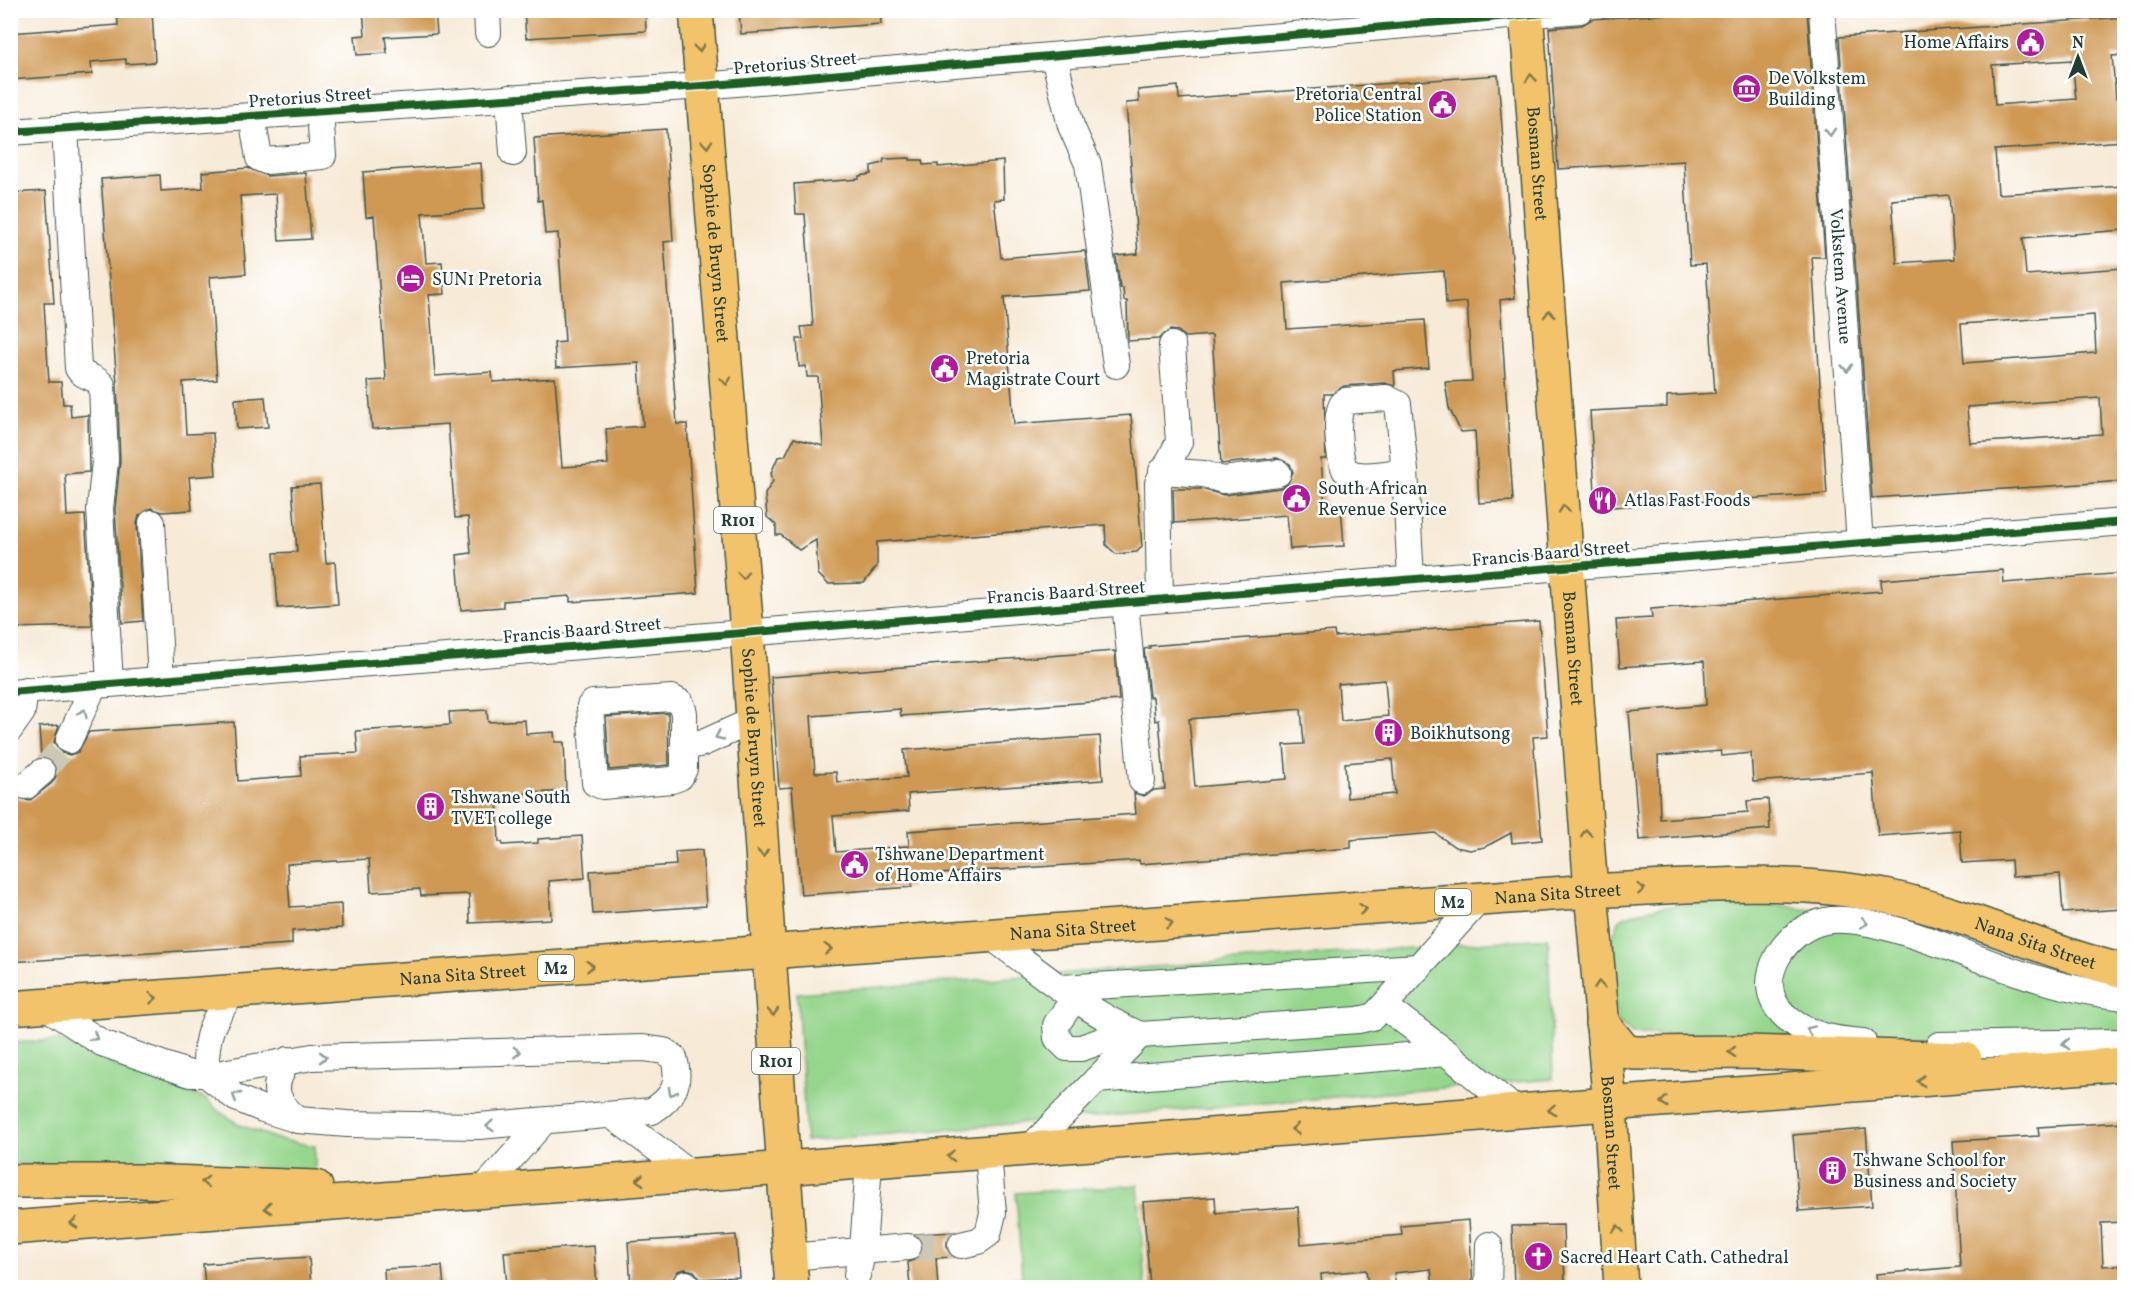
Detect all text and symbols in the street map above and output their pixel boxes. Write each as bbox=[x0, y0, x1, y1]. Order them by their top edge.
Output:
public building icon: Home Affairs bbox=[2014, 26, 2046, 58]
north arrow bbox=[2048, 27, 2108, 87]
place label: Home Affairs bbox=[1904, 31, 2009, 56]
text: N bbox=[2072, 33, 2084, 55]
one-way arrow bbox=[692, 44, 705, 53]
street label: Pretorius Street bbox=[732, 47, 858, 82]
place label: De Volkstem Building bbox=[1768, 67, 1866, 113]
museum icon: De Volkstem Building bbox=[1731, 72, 1763, 104]
one-way arrow bbox=[1525, 73, 1538, 82]
street label: Pretorius Street bbox=[247, 82, 373, 115]
place label: Pretoria Central Police Station bbox=[1295, 83, 1422, 129]
public building icon: Pretoria Central Police Station bbox=[1427, 88, 1459, 120]
street label: Bosman Street bbox=[1519, 105, 1553, 222]
one-way arrow bbox=[1824, 127, 1837, 136]
one-way arrow bbox=[700, 140, 713, 149]
street label: Sophie de Bruyn Street bbox=[695, 163, 734, 344]
street label: Volkstem Avenue bbox=[1822, 208, 1857, 345]
hotel icon: SUN1 Pretoria bbox=[395, 263, 427, 295]
place label: SUN1 Pretoria bbox=[432, 268, 542, 293]
one-way arrow bbox=[1543, 310, 1556, 319]
place label: Pretoria Magistrate Court bbox=[966, 347, 1100, 393]
public building icon: Pretoria Magistrate Court bbox=[929, 352, 961, 384]
one-way arrow bbox=[1840, 364, 1853, 373]
one-way arrow bbox=[720, 376, 733, 385]
place label: South African Revenue Service bbox=[1318, 477, 1447, 523]
public building icon: South African Revenue Service bbox=[1281, 482, 1313, 514]
restaurant icon: Atlas Fast Foods bbox=[1587, 484, 1619, 516]
place label: Atlas Fast Foods bbox=[1624, 489, 1750, 514]
one-way arrow bbox=[1557, 504, 1570, 513]
road number: R101 bbox=[714, 507, 762, 533]
street label: Francis Baard Street bbox=[1471, 535, 1632, 574]
one-way arrow bbox=[736, 570, 749, 579]
street label: Francis Baard Street bbox=[986, 575, 1146, 612]
street label: Bosman Street bbox=[1555, 590, 1588, 707]
street label: Francis Baard Street bbox=[502, 612, 663, 651]
street label: Sophie de Bruyn Street bbox=[734, 647, 771, 828]
one-way arrow bbox=[75, 708, 87, 719]
building icon: Boikhutsong bbox=[1373, 717, 1405, 749]
place label: Boikhutsong bbox=[1410, 722, 1510, 747]
one-way arrow bbox=[715, 729, 726, 741]
place label: Tshwane South TVET college bbox=[451, 786, 571, 832]
building icon: Tshwane South TVET college bbox=[414, 791, 446, 823]
one-way arrow bbox=[1580, 829, 1593, 838]
place label: Tshwane Department of Home Affairs bbox=[875, 843, 1044, 889]
public building icon: Tshwane Department of Home Affairs bbox=[838, 848, 870, 880]
one-way arrow bbox=[756, 849, 769, 858]
street label: Nana Sita Street bbox=[1494, 878, 1622, 912]
one-way arrow bbox=[1637, 882, 1646, 895]
road number: M2 bbox=[1435, 889, 1471, 915]
one-way arrow bbox=[1359, 902, 1368, 915]
street label: Nana Sita Street bbox=[1971, 912, 2099, 977]
street label: Nana Sita Street bbox=[1009, 914, 1138, 948]
one-way arrow bbox=[1859, 916, 1869, 929]
one-way arrow bbox=[1164, 917, 1173, 930]
one-way arrow bbox=[823, 943, 832, 956]
road number: M2 bbox=[538, 955, 574, 981]
street label: Nana Sita Street bbox=[399, 959, 527, 993]
one-way arrow bbox=[586, 960, 595, 973]
one-way arrow bbox=[1593, 980, 1606, 990]
one-way arrow bbox=[148, 991, 157, 1004]
one-way arrow bbox=[766, 1007, 779, 1016]
one-way arrow bbox=[1805, 1026, 1816, 1038]
one-way arrow bbox=[88, 1030, 98, 1042]
one-way arrow bbox=[2062, 1038, 2071, 1050]
one-way arrow bbox=[513, 1046, 522, 1058]
one-way arrow bbox=[1727, 1046, 1736, 1059]
road number: R101 bbox=[752, 1048, 800, 1074]
one-way arrow bbox=[318, 1051, 327, 1063]
street label: Bosman Street bbox=[1593, 1074, 1626, 1191]
one-way arrow bbox=[1917, 1074, 1926, 1087]
one-way arrow bbox=[668, 1085, 679, 1096]
one-way arrow bbox=[232, 1092, 242, 1104]
one-way arrow bbox=[1659, 1095, 1668, 1108]
one-way arrow bbox=[1548, 1103, 1557, 1116]
one-way arrow bbox=[485, 1119, 494, 1132]
one-way arrow bbox=[1290, 1123, 1299, 1136]
one-way arrow bbox=[946, 1149, 955, 1162]
place label: Tshwane School for Business and Society bbox=[1853, 1149, 2017, 1195]
building icon: Tshwane School for Business and Society bbox=[1816, 1154, 1848, 1186]
one-way arrow bbox=[635, 1173, 644, 1186]
one-way arrow bbox=[201, 1176, 210, 1189]
one-way arrow bbox=[264, 1201, 273, 1214]
one-way arrow bbox=[69, 1216, 78, 1229]
one-way arrow bbox=[1611, 1225, 1624, 1234]
church icon: Sacred Heart Cath. Cathedral bbox=[1523, 1241, 1555, 1273]
place label: Sacred Heart Cath. Cathedral bbox=[1560, 1246, 1789, 1271]

